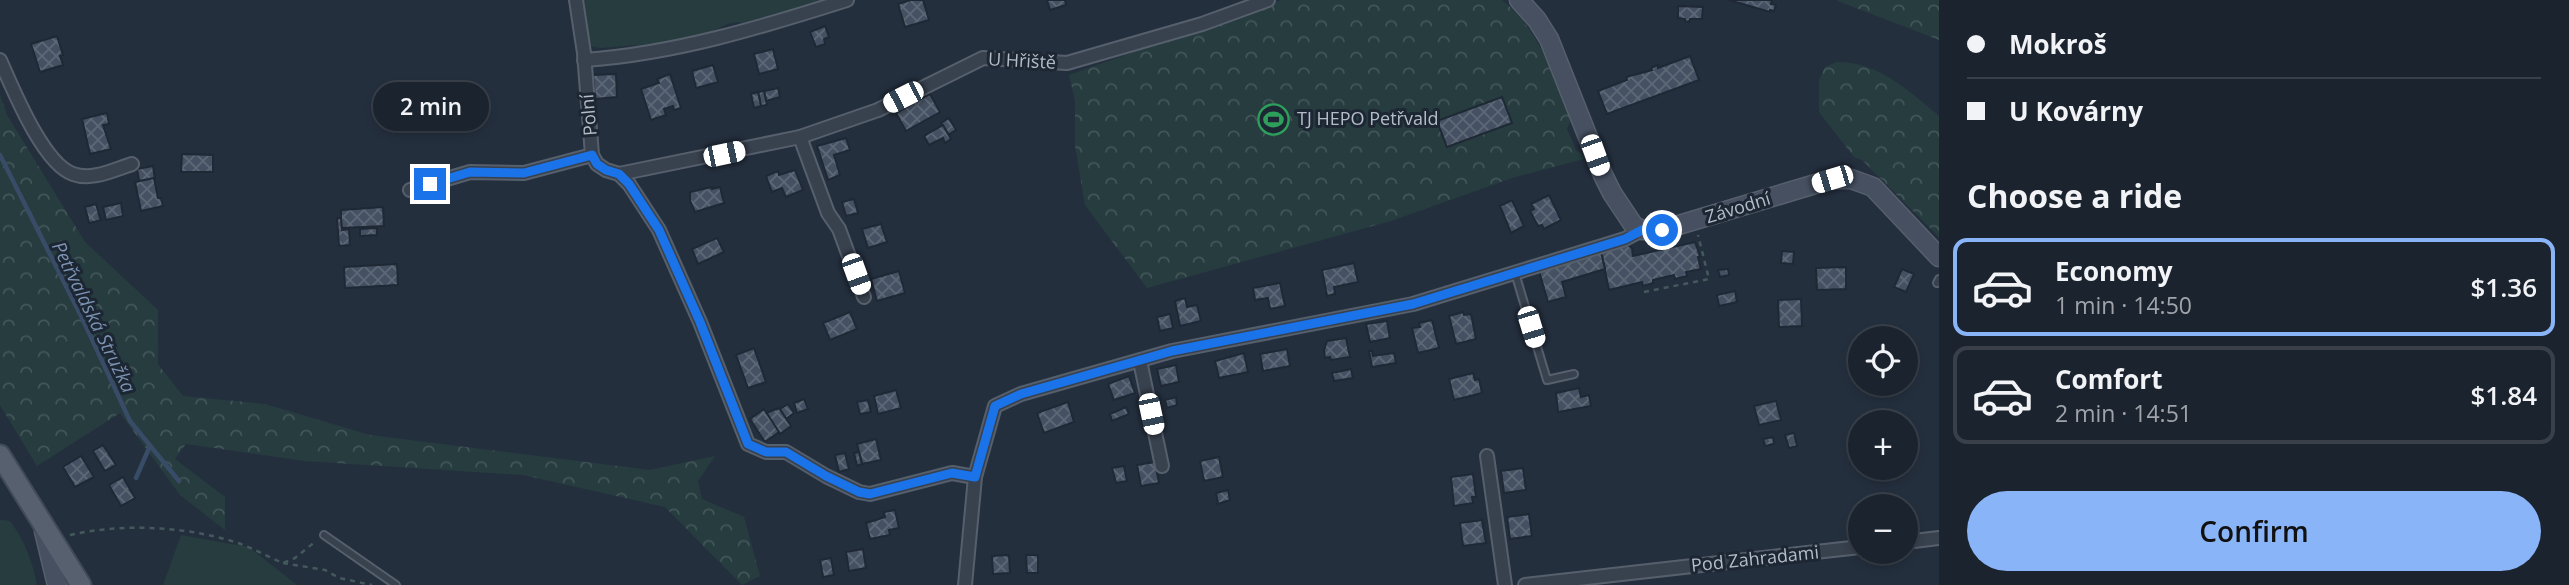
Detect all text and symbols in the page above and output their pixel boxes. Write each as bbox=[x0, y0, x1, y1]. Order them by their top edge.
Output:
text: Mokroš bbox=[2009, 26, 2107, 62]
street label: U Hřiště bbox=[987, 46, 1057, 74]
car bbox=[880, 78, 927, 116]
callout: 2 min bbox=[372, 82, 488, 132]
text: 2 min bbox=[400, 90, 462, 122]
street label: Polní bbox=[574, 93, 602, 137]
text: U Kovárny bbox=[2009, 93, 2143, 129]
sports icon: TJ HEPO Petřvald bbox=[1257, 102, 1291, 136]
place label: TJ HEPO Petřvald bbox=[1297, 106, 1438, 130]
car bbox=[1578, 132, 1613, 178]
car bbox=[702, 139, 747, 169]
car bbox=[1809, 163, 1856, 195]
route end bbox=[414, 168, 446, 200]
text: Choose a ride bbox=[1967, 174, 2182, 217]
street label: Závodní bbox=[1702, 186, 1774, 228]
route start bbox=[1646, 214, 1678, 246]
water label: Petřvaldská Stružka bbox=[46, 237, 142, 397]
car bbox=[839, 251, 874, 297]
text: Economy bbox=[2055, 253, 2173, 289]
icon: car bbox=[1971, 256, 2034, 319]
text: $1.36 bbox=[2470, 269, 2537, 305]
text: 1 min · 14:50 bbox=[2055, 289, 2192, 321]
car bbox=[1515, 304, 1548, 350]
map controls bbox=[1848, 326, 1918, 564]
button: locate bbox=[1848, 326, 1918, 396]
text: Comfort bbox=[2055, 361, 2162, 397]
icon: car bbox=[1971, 364, 2034, 427]
text: $1.84 bbox=[2470, 377, 2537, 413]
car bbox=[1137, 391, 1166, 437]
text: 2 min · 14:51 bbox=[2055, 397, 2192, 429]
button: + bbox=[1848, 410, 1918, 480]
button: Confirm bbox=[1967, 491, 2541, 571]
button: − bbox=[1848, 494, 1918, 564]
street label: Pod Zahradami bbox=[1690, 539, 1820, 577]

